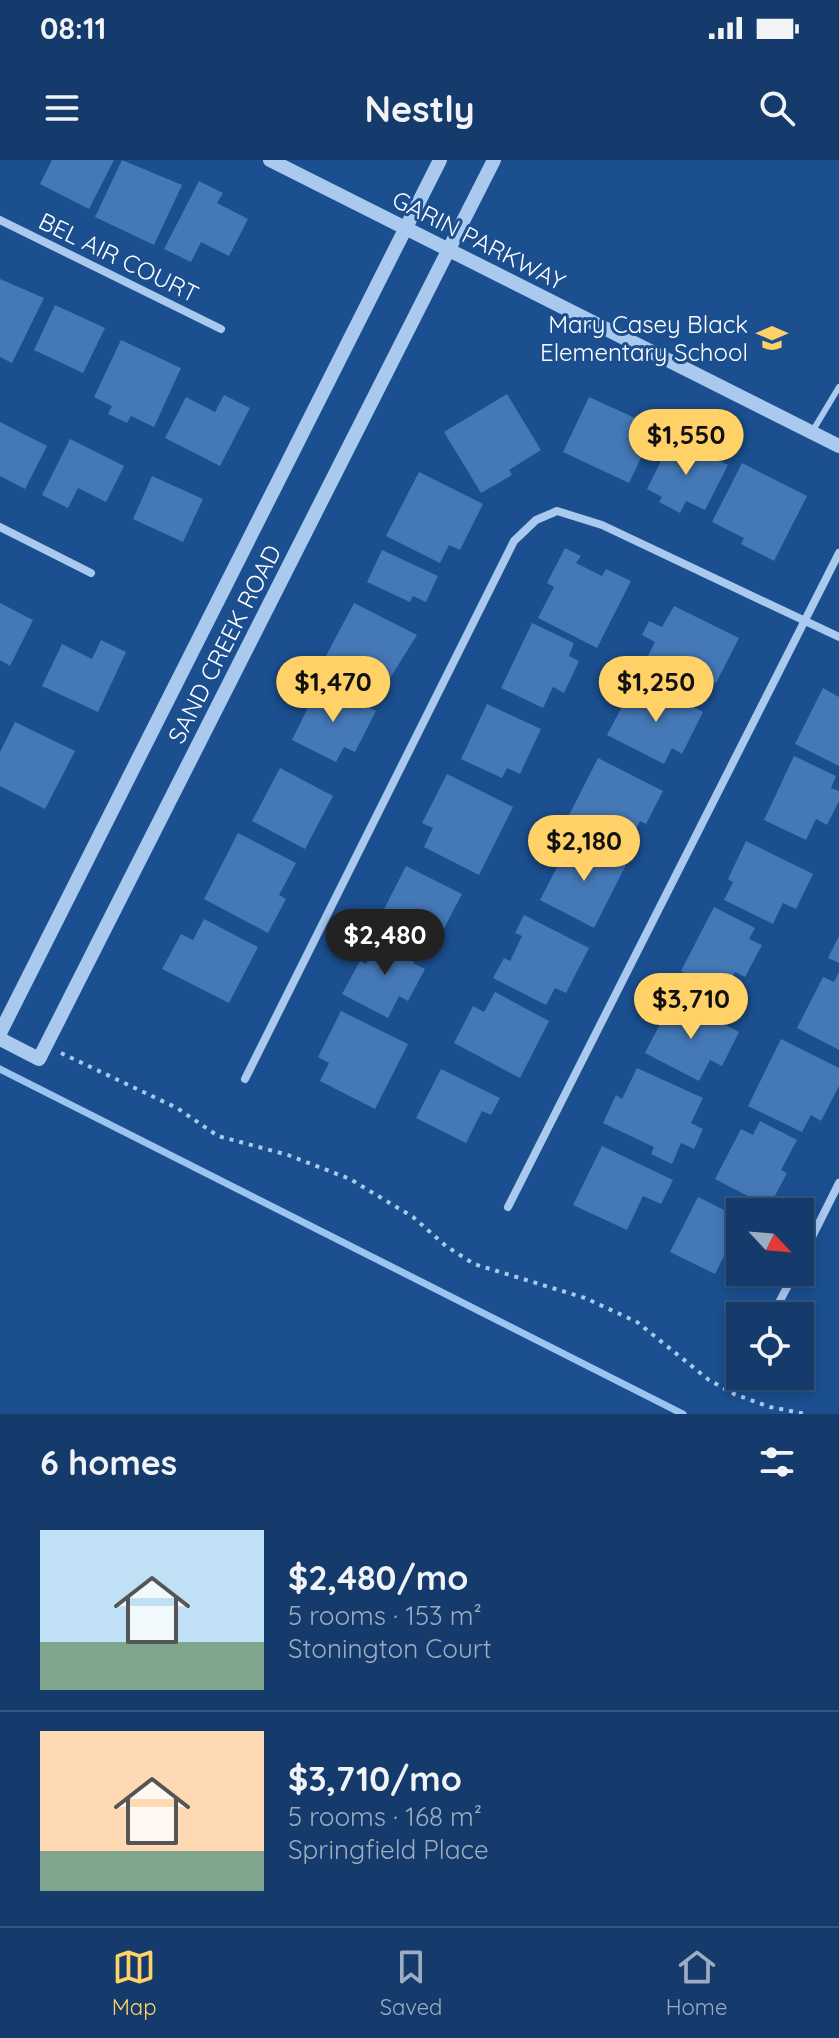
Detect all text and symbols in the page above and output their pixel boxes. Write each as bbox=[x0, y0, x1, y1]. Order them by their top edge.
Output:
text: 08:11 bbox=[40, 9, 106, 47]
icon: menu bbox=[40, 86, 84, 130]
text: Nestly bbox=[364, 86, 475, 131]
icon: search bbox=[755, 86, 799, 130]
street label: GARIN PARKWAY bbox=[388, 184, 570, 296]
street label: BEL AIR COURT bbox=[34, 205, 204, 309]
place label: Mary Casey Black Elementary School bbox=[540, 309, 748, 367]
school or university icon: Mary Casey Black Elementary School bbox=[755, 321, 789, 355]
pin: $1,550 bbox=[621, 409, 751, 477]
text: $1,550 bbox=[647, 418, 725, 451]
street label: SAND CREEK ROAD bbox=[161, 540, 287, 748]
pin: $1,470 bbox=[268, 656, 398, 724]
pin: $1,250 bbox=[591, 656, 721, 724]
text: $1,470 bbox=[294, 665, 372, 698]
text: $1,250 bbox=[617, 665, 695, 698]
pin: $2,180 bbox=[519, 815, 649, 883]
text: $2,180 bbox=[546, 824, 622, 857]
pin: $2,480 bbox=[320, 909, 450, 977]
text: $2,480 bbox=[344, 918, 426, 951]
pin: $3,710 bbox=[626, 973, 756, 1041]
text: $3,710 bbox=[652, 982, 730, 1015]
north arrow bbox=[726, 1198, 814, 1286]
map controls bbox=[726, 1198, 814, 1390]
button: locate bbox=[726, 1302, 814, 1390]
icon: filters bbox=[755, 1440, 799, 1484]
text: 6 homes bbox=[40, 1441, 177, 1484]
text: $2,480/mo bbox=[288, 1556, 468, 1599]
icon: home bbox=[104, 1562, 200, 1658]
text: 5 rooms · 153 m² bbox=[288, 1599, 482, 1632]
text: Stonington Court bbox=[288, 1632, 492, 1665]
text: $3,710/mo bbox=[288, 1757, 462, 1800]
icon: home bbox=[104, 1763, 200, 1859]
text: 5 rooms · 168 m² bbox=[288, 1800, 482, 1833]
text: Springfield Place bbox=[288, 1833, 489, 1866]
tab: Map bbox=[112, 1945, 156, 2021]
tab: Saved bbox=[380, 1945, 442, 2021]
tab: Home bbox=[666, 1945, 727, 2021]

